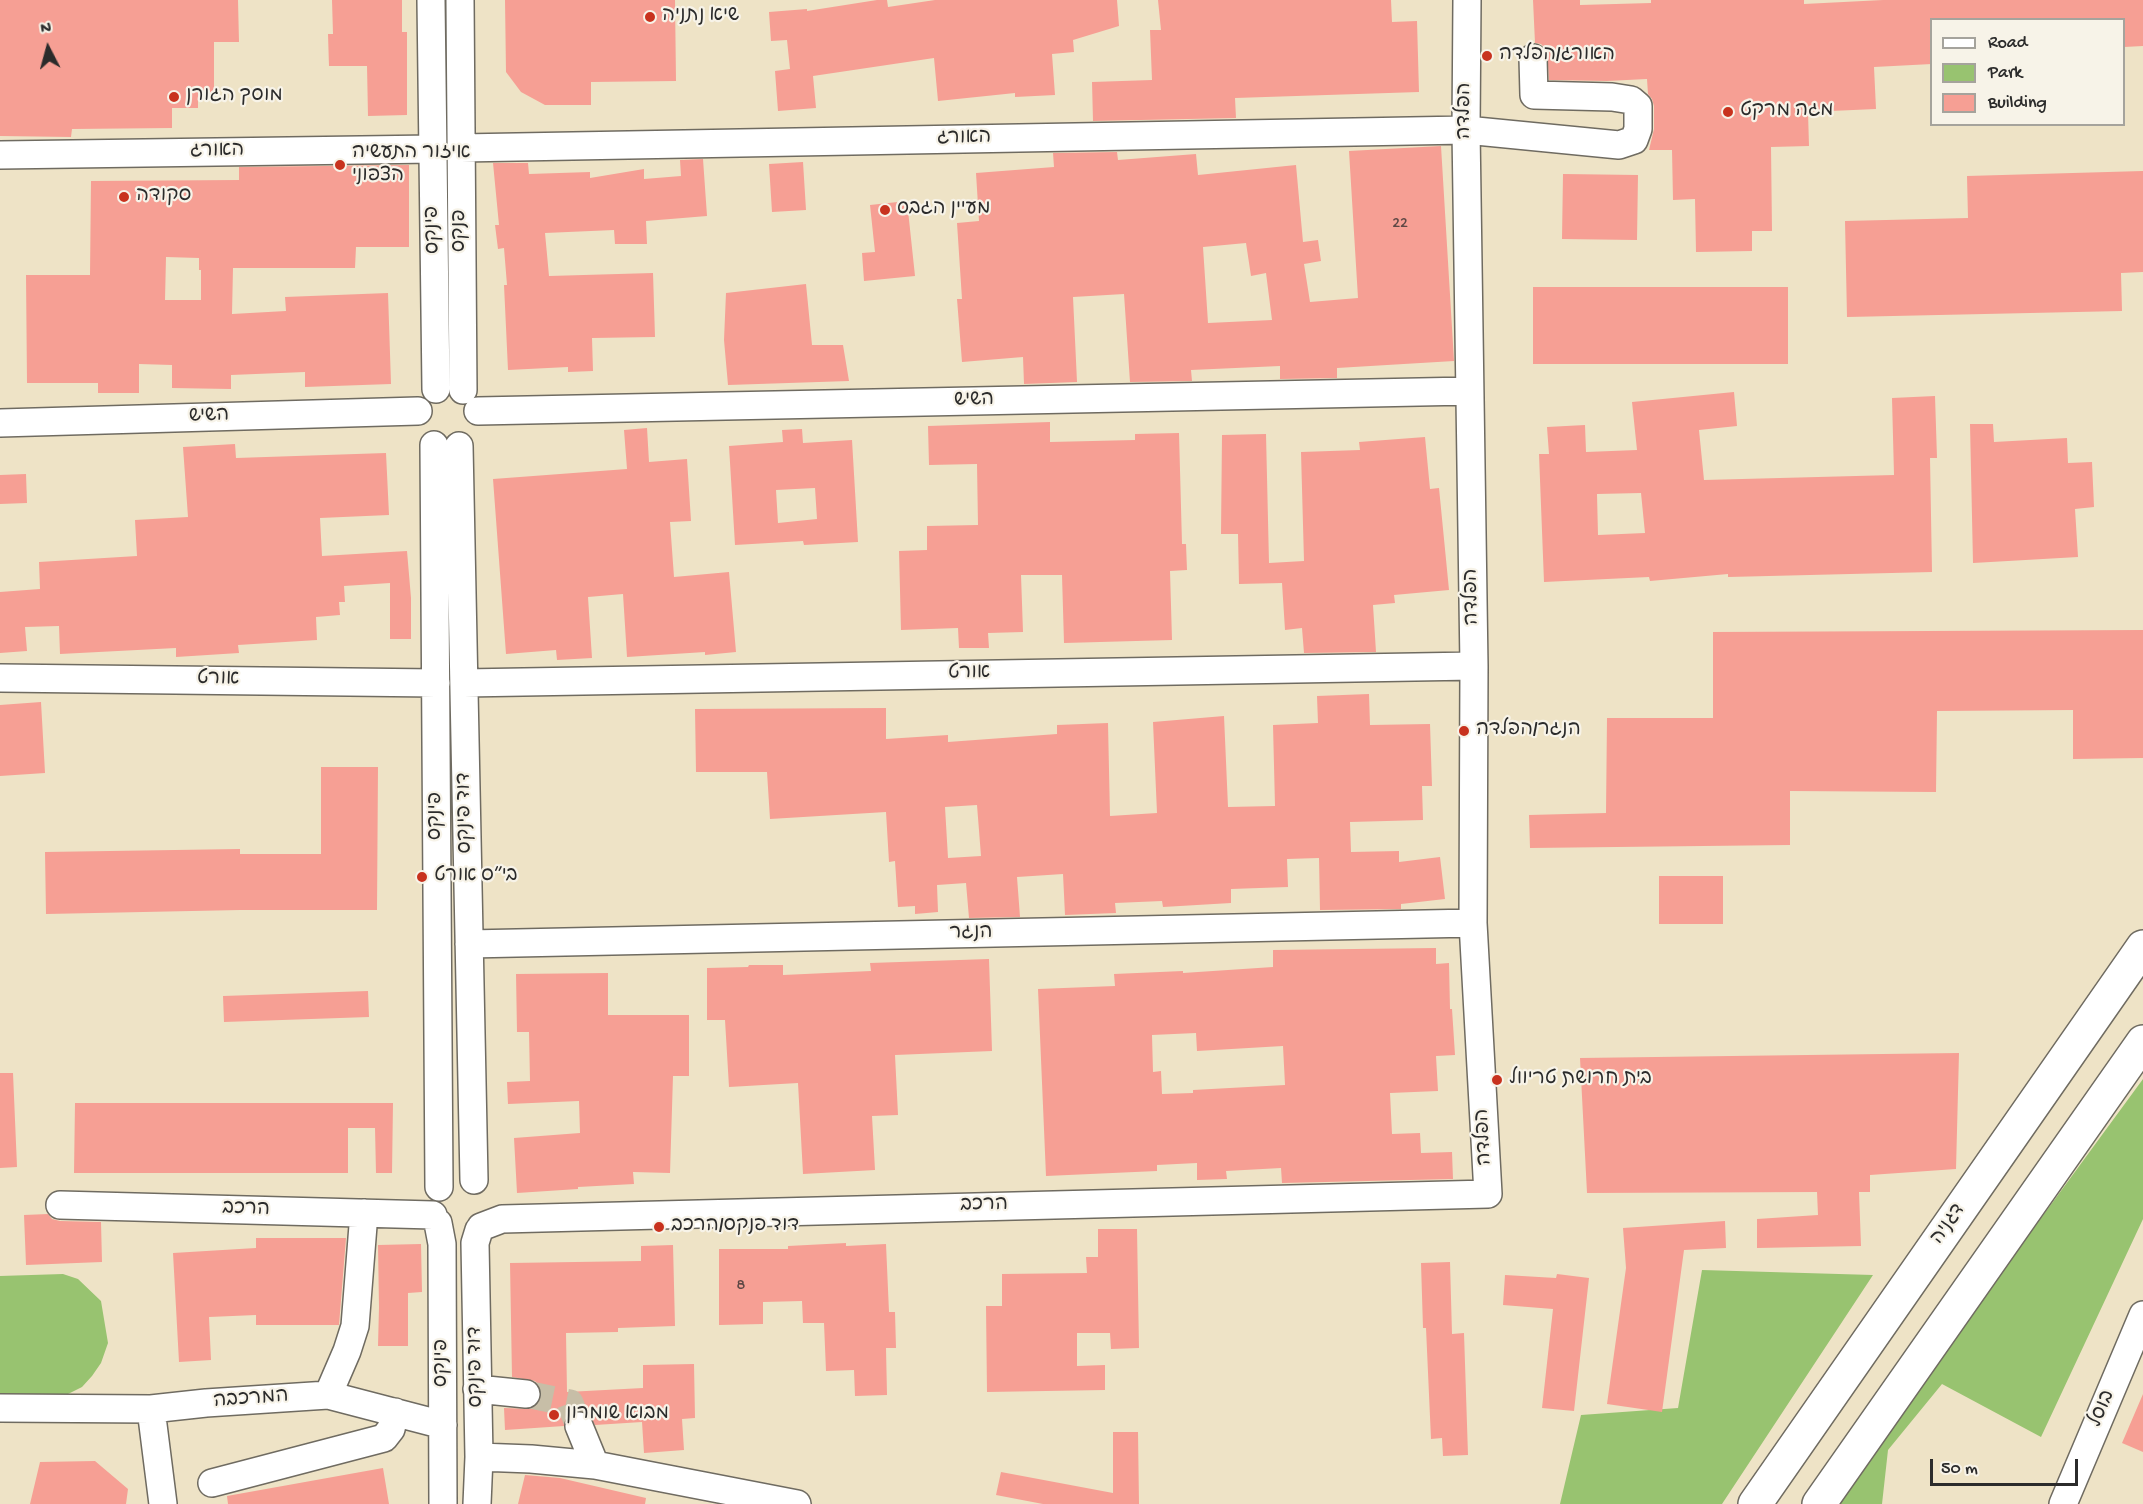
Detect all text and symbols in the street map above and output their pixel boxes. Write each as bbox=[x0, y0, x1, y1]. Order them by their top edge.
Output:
place label: שיא נתניה bbox=[662, 5, 739, 29]
marker: שיא נתניה bbox=[643, 10, 657, 24]
north arrow bbox=[18, 18, 78, 78]
legend bbox=[1930, 18, 2125, 126]
text: N bbox=[40, 20, 52, 40]
text: Road bbox=[1988, 33, 2027, 54]
place label: האורג/הפלדה bbox=[1499, 44, 1615, 68]
marker: האורג/הפלדה bbox=[1480, 49, 1494, 63]
text: Park bbox=[1988, 63, 2022, 84]
street label: הפלדה bbox=[1454, 83, 1478, 139]
place label: מוסך הגורן bbox=[186, 85, 283, 109]
marker: מוסך הגורן bbox=[167, 90, 181, 104]
text: Building bbox=[1988, 93, 2047, 114]
place label: מגה מרקט bbox=[1740, 100, 1833, 124]
marker: מגה מרקט bbox=[1721, 105, 1735, 119]
street label: האורג bbox=[937, 127, 991, 151]
street label: האורג bbox=[190, 140, 244, 164]
place label: איזור התעשיה הצפוני bbox=[352, 142, 470, 189]
marker: איזור התעשיה הצפוני bbox=[333, 158, 347, 172]
place label: סקודה bbox=[136, 185, 191, 209]
marker: סקודה bbox=[117, 190, 131, 204]
place label: מעיין הגבס bbox=[897, 198, 990, 222]
marker: מעיין הגבס bbox=[878, 203, 892, 217]
street label: פינקס bbox=[422, 206, 446, 254]
street label: פנקס bbox=[449, 210, 473, 252]
house number: 22 bbox=[1392, 215, 1408, 235]
street label: השיש bbox=[954, 389, 994, 413]
street label: השיש bbox=[188, 404, 230, 430]
street label: הפלדה bbox=[1461, 568, 1485, 626]
street label: אורט bbox=[948, 662, 990, 686]
street label: אורט bbox=[197, 668, 239, 692]
place label: הנגר/הפלדה bbox=[1476, 719, 1581, 743]
marker: הנגר/הפלדה bbox=[1457, 724, 1471, 738]
street label: דוד פינקס bbox=[453, 772, 479, 854]
street label: פינקס bbox=[425, 792, 449, 840]
place label: בי״ס אורט bbox=[434, 865, 518, 889]
marker: בי״ס אורט bbox=[415, 870, 429, 884]
street label: הנגר bbox=[949, 922, 993, 946]
place label: בית חרושת טריוול bbox=[1509, 1068, 1652, 1092]
marker: בית חרושת טריוול bbox=[1490, 1073, 1504, 1087]
street label: הפלדה bbox=[1472, 1108, 1498, 1166]
street label: הרכב bbox=[960, 1194, 1008, 1218]
street label: הרכב bbox=[222, 1197, 270, 1223]
street label: דגניה bbox=[1927, 1200, 1971, 1250]
place label: דוד פנקס/הרכב bbox=[671, 1215, 799, 1239]
marker: דוד פנקס/הרכב bbox=[652, 1220, 666, 1234]
house number: 8 bbox=[737, 1277, 745, 1297]
street label: דוד פינקס bbox=[464, 1326, 490, 1408]
street label: פינקס bbox=[431, 1339, 455, 1387]
street label: המרכבה bbox=[213, 1385, 289, 1415]
street label: בוסל bbox=[2085, 1387, 2121, 1431]
place label: מבוא שומרון bbox=[566, 1403, 669, 1427]
marker: מבוא שומרון bbox=[547, 1408, 561, 1422]
scale bar bbox=[1933, 1447, 2082, 1485]
text: 50 m bbox=[1941, 1459, 1978, 1480]

